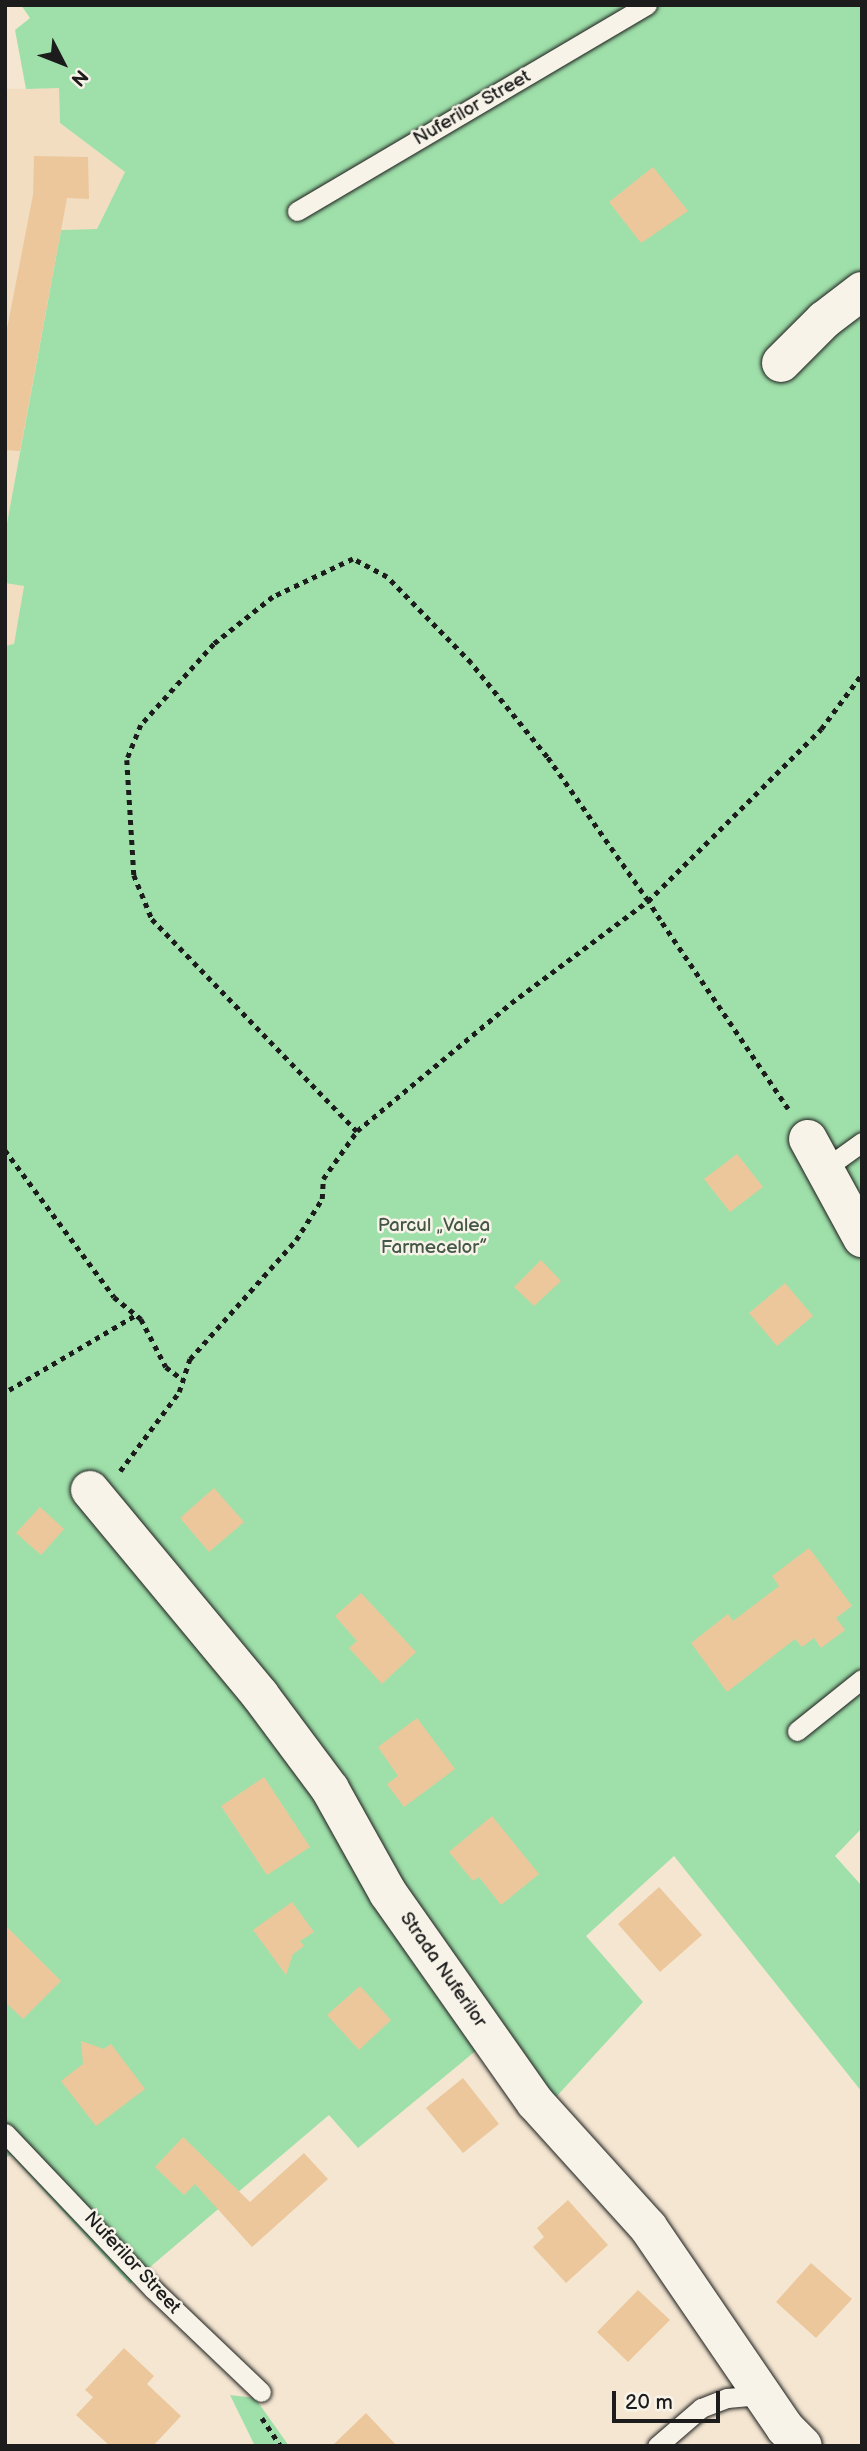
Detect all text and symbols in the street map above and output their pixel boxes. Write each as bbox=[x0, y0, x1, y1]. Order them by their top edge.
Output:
north arrow bbox=[28, 28, 98, 98]
text: N bbox=[66, 64, 92, 90]
street label: Nuferilor Street bbox=[409, 65, 535, 151]
park label: Parcul „Valea Farmecelor” bbox=[378, 1215, 490, 1259]
street label: Strada Nuferilor bbox=[395, 1908, 491, 2032]
street label: Nuferilor Street bbox=[79, 2207, 185, 2319]
scale bar bbox=[615, 2378, 724, 2422]
text: 20 m bbox=[625, 2390, 673, 2415]

